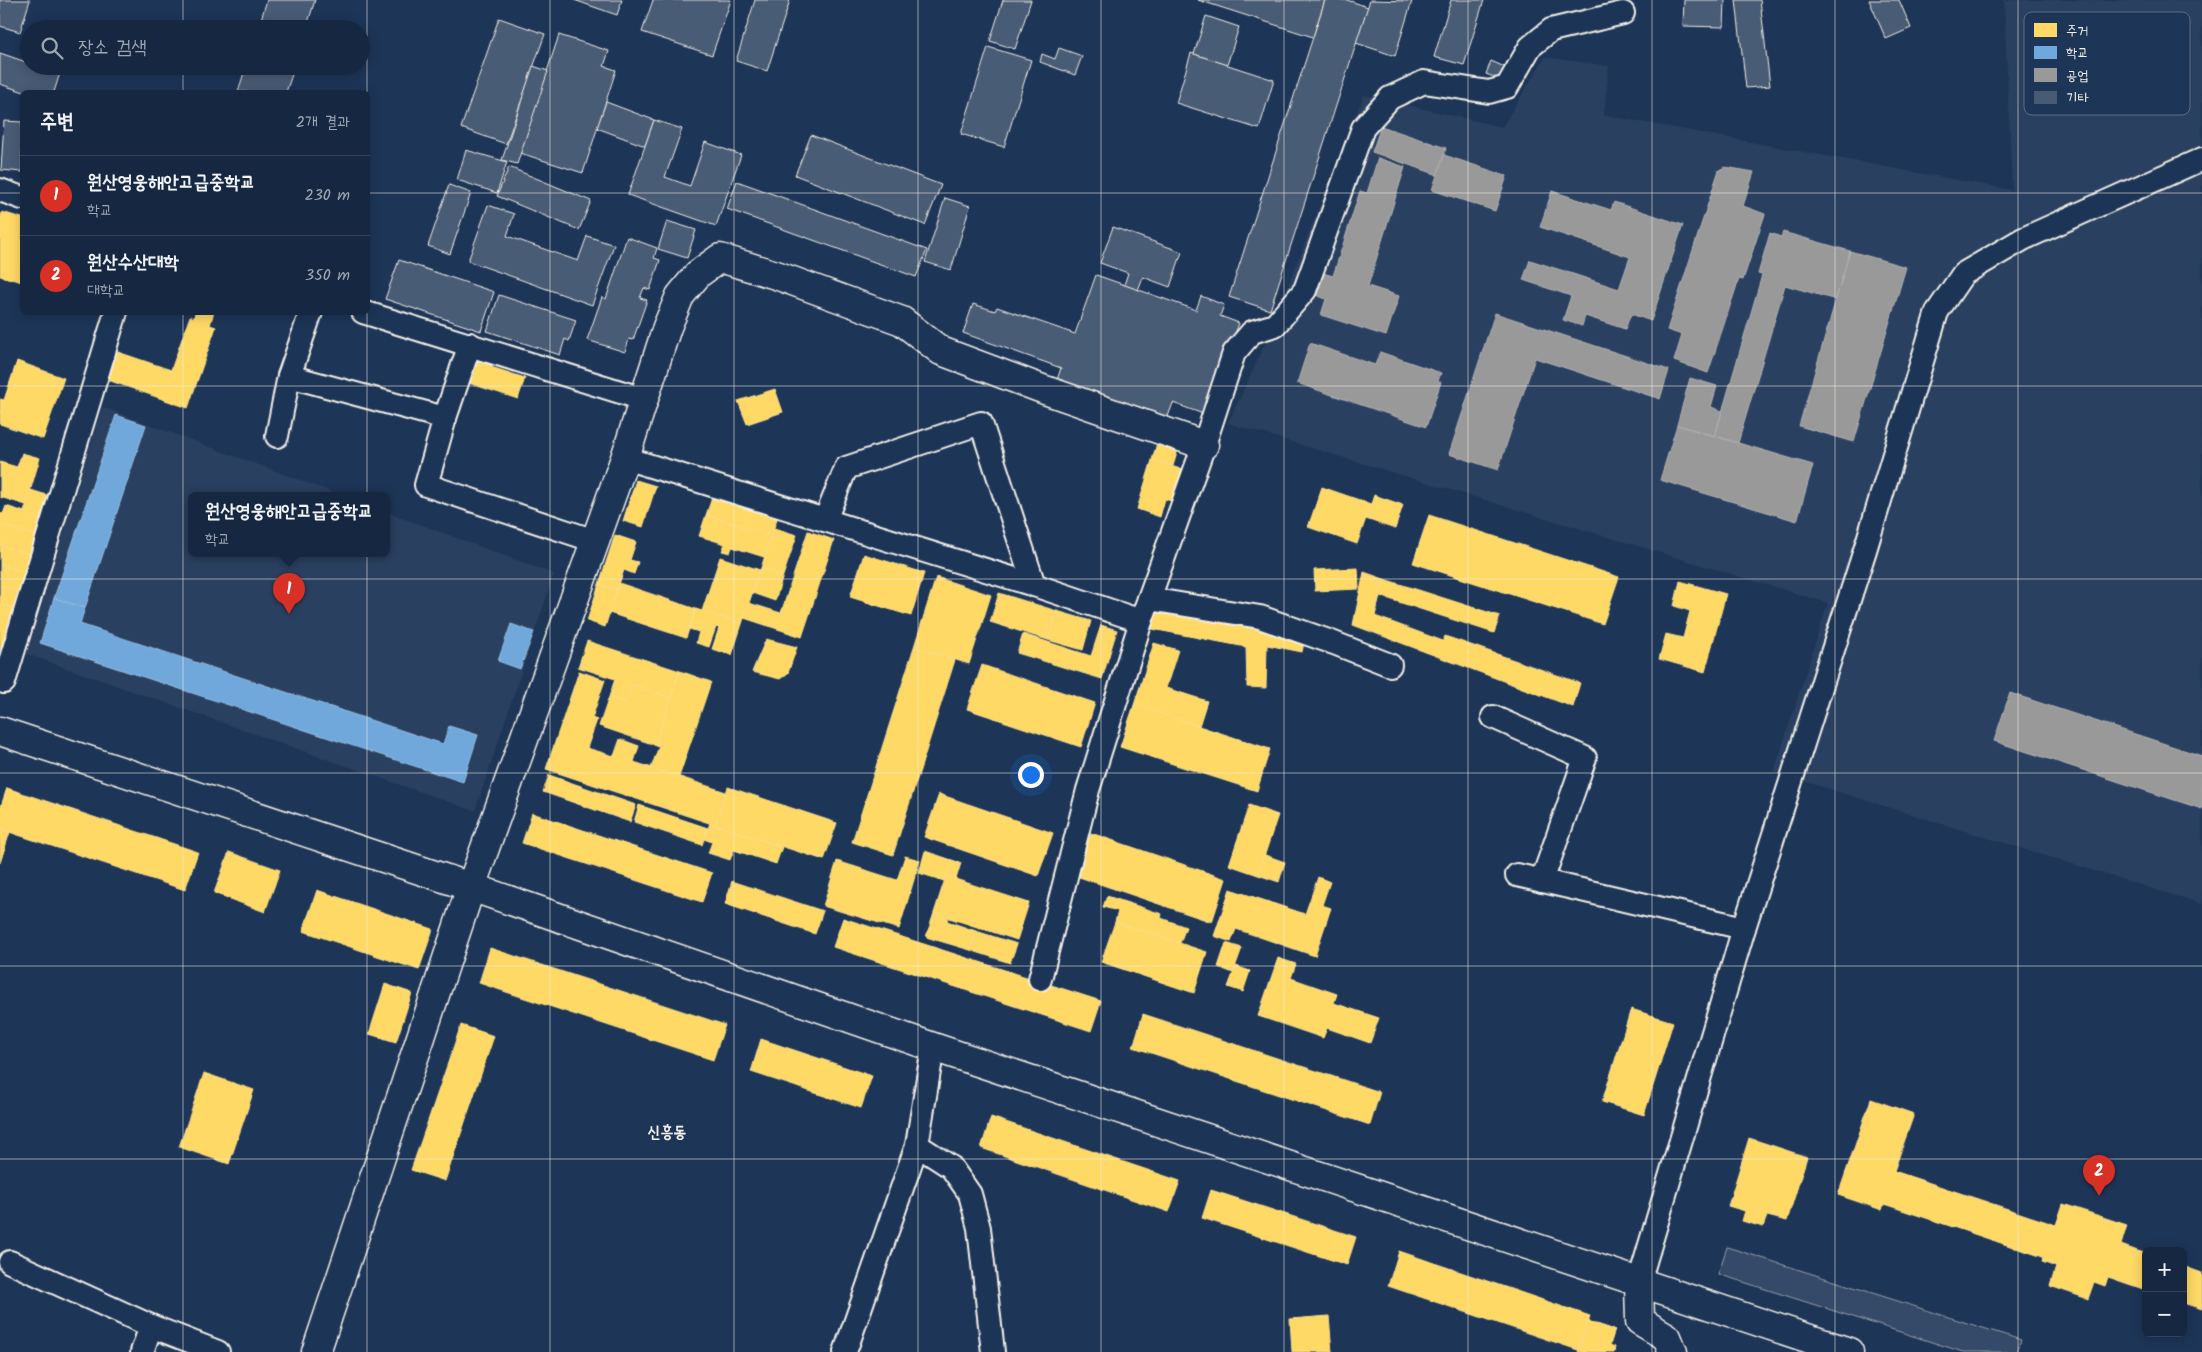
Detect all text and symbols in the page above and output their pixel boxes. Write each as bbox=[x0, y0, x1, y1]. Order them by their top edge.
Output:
legend bbox=[2024, 12, 2190, 115]
search box bbox=[20, 20, 370, 75]
text: 주거 bbox=[2066, 20, 2089, 42]
text: 장소 검색 bbox=[78, 33, 147, 63]
icon: search bbox=[38, 34, 66, 62]
text: 학교 bbox=[2066, 42, 2089, 64]
text: 공업 bbox=[2066, 65, 2089, 87]
text: 기타 bbox=[2066, 87, 2089, 109]
text: 주변 bbox=[40, 106, 74, 139]
text: 2개 결과 bbox=[296, 110, 350, 135]
text: 원산영웅해안고급중학교 bbox=[87, 168, 255, 198]
text: 1 bbox=[54, 183, 58, 208]
text: 230 m bbox=[304, 183, 350, 208]
text: 학교 bbox=[87, 198, 113, 223]
text: 원산수산대학 bbox=[87, 248, 179, 278]
text: 2 bbox=[51, 263, 61, 288]
text: 350 m bbox=[305, 263, 350, 288]
text: 대학교 bbox=[87, 278, 126, 303]
popup bbox=[188, 492, 390, 557]
text: 원산영웅해안고급중학교 bbox=[205, 497, 373, 527]
text: 학교 bbox=[205, 527, 231, 552]
pin: 1 bbox=[273, 573, 305, 614]
your location bbox=[1018, 762, 1044, 788]
district label: 신흥동 bbox=[648, 1120, 686, 1145]
pin: 2 bbox=[2083, 1155, 2115, 1196]
map controls bbox=[2142, 1247, 2187, 1337]
button: + bbox=[2142, 1247, 2187, 1292]
button: − bbox=[2142, 1292, 2187, 1337]

